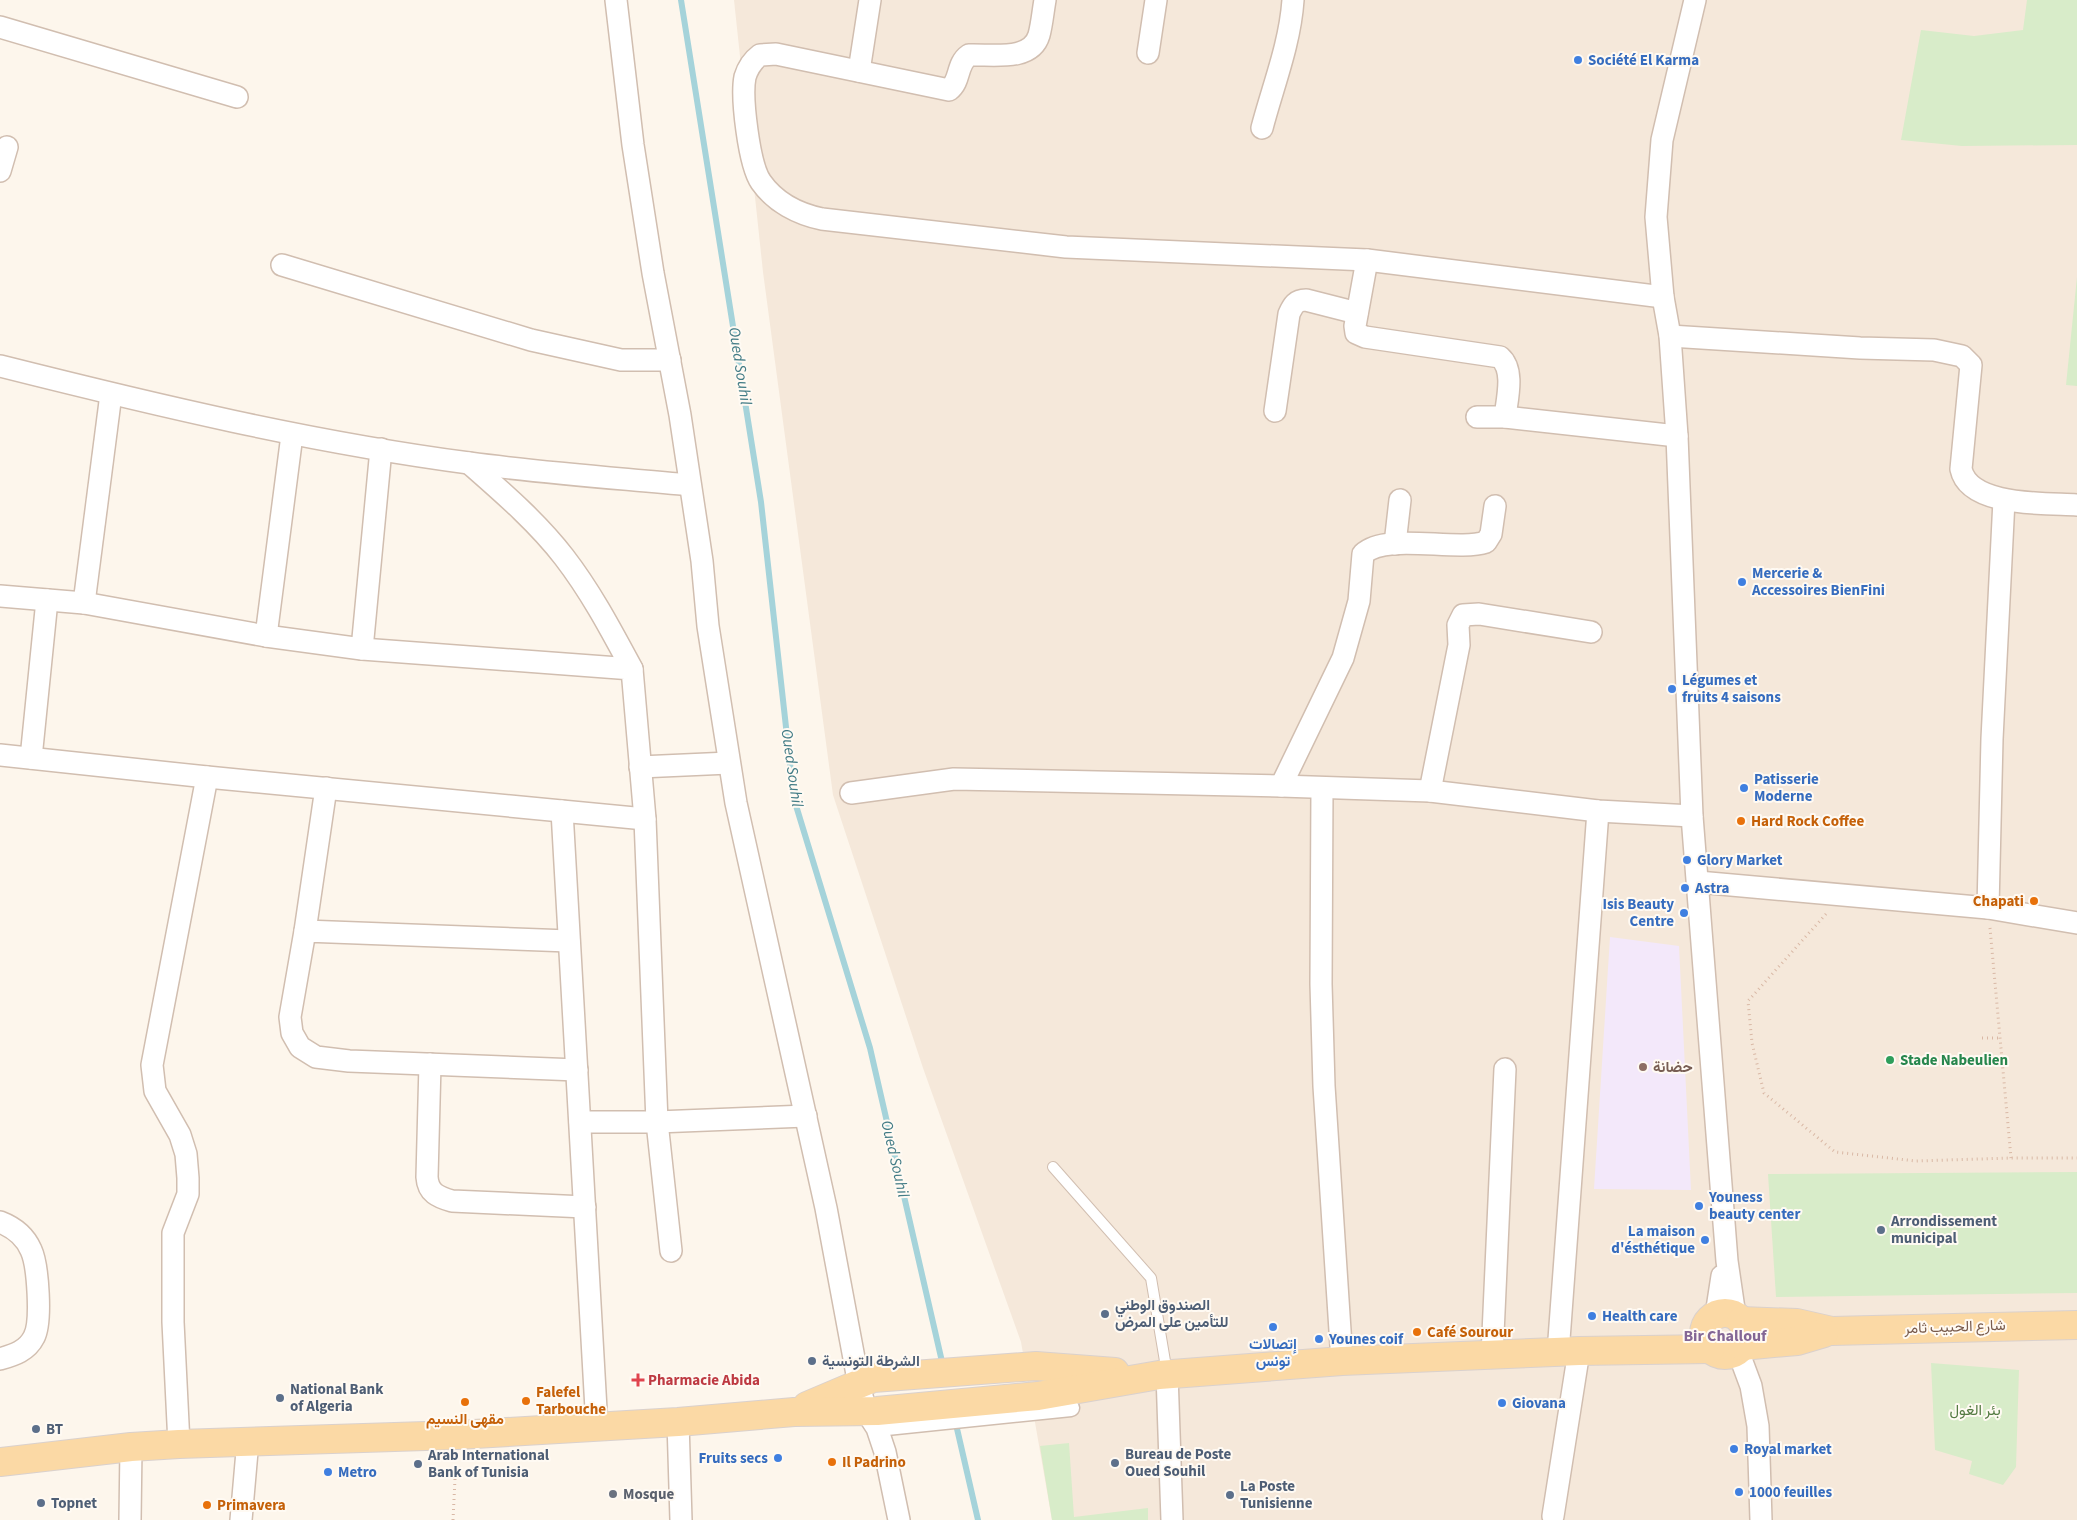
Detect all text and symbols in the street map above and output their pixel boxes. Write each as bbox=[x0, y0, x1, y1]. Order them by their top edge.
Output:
place label: Société El Karma bbox=[1588, 50, 1699, 71]
marker: Société El Karma bbox=[1572, 54, 1584, 66]
water label: Oued Souhil bbox=[723, 325, 757, 407]
place label: Mercerie & Accessoires BienFini bbox=[1751, 563, 1885, 601]
marker: Mercerie & Accessoires BienFini bbox=[1736, 576, 1748, 588]
place label: Légumes et fruits 4 saisons bbox=[1682, 670, 1781, 708]
marker: Légumes et fruits 4 saisons bbox=[1666, 683, 1678, 695]
water label: Oued Souhil bbox=[776, 727, 808, 809]
place label: Patisserie Moderne bbox=[1754, 769, 1819, 807]
marker: Patisserie Moderne bbox=[1738, 782, 1750, 794]
place label: Hard Rock Coffee bbox=[1751, 811, 1864, 832]
marker: Hard Rock Coffee bbox=[1735, 815, 1747, 827]
place label: Glory Market bbox=[1697, 850, 1783, 871]
marker: Glory Market bbox=[1681, 854, 1693, 866]
place label: Astra bbox=[1694, 878, 1729, 899]
marker: Astra bbox=[1679, 882, 1691, 894]
place label: Chapati bbox=[1973, 891, 2024, 912]
place label: Isis Beauty Centre bbox=[1602, 894, 1674, 932]
marker: Chapati bbox=[2028, 895, 2040, 907]
marker: Isis Beauty Centre bbox=[1678, 907, 1690, 919]
place label: Stade Nabeulien bbox=[1900, 1050, 2008, 1071]
marker: Stade Nabeulien bbox=[1884, 1054, 1896, 1066]
place label: حضانة bbox=[1653, 1057, 1693, 1078]
marker: حضانة bbox=[1637, 1061, 1649, 1073]
water label: Oued Souhil bbox=[875, 1118, 915, 1200]
place label: Youness beauty center bbox=[1708, 1187, 1800, 1225]
marker: Youness beauty center bbox=[1693, 1200, 1705, 1212]
place label: Arrondissement municipal bbox=[1890, 1211, 1997, 1249]
place label: La maison d'ésthétique bbox=[1611, 1221, 1695, 1259]
marker: Arrondissement municipal bbox=[1875, 1224, 1887, 1236]
marker: La maison d'ésthétique bbox=[1699, 1234, 1711, 1246]
place label: الصندوق الوطني للتأمين على المرض bbox=[1115, 1295, 1229, 1333]
place label: Health care bbox=[1602, 1306, 1678, 1327]
marker: الصندوق الوطني للتأمين على المرض bbox=[1099, 1308, 1111, 1320]
marker: Health care bbox=[1586, 1310, 1598, 1322]
street label: شارع الحبيب ثامر bbox=[1903, 1315, 2006, 1339]
marker: إتصالات تونس bbox=[1267, 1321, 1279, 1333]
place label: Café Sourour bbox=[1427, 1322, 1513, 1343]
district label: Bir Challouf bbox=[1683, 1325, 1767, 1347]
marker: Café Sourour bbox=[1411, 1326, 1423, 1338]
place label: Younes coif bbox=[1328, 1329, 1404, 1350]
marker: Younes coif bbox=[1313, 1333, 1325, 1345]
place label: إتصالات تونس bbox=[1249, 1334, 1297, 1372]
place label: الشرطة التونسية bbox=[822, 1351, 920, 1372]
marker: الشرطة التونسية bbox=[806, 1355, 818, 1367]
place label: Pharmacie Abida bbox=[648, 1370, 760, 1391]
marker: Pharmacie Abida bbox=[632, 1374, 644, 1386]
place label: National Bank of Algeria bbox=[290, 1379, 384, 1417]
place label: Falefel Tarbouche bbox=[536, 1382, 606, 1420]
marker: National Bank of Algeria bbox=[274, 1392, 286, 1404]
place label: Giovana bbox=[1512, 1393, 1566, 1414]
marker: Falefel Tarbouche bbox=[520, 1395, 532, 1407]
marker: مقهى النسيم bbox=[459, 1396, 471, 1408]
marker: Giovana bbox=[1496, 1397, 1508, 1409]
park label: بئر الغول bbox=[1949, 1400, 2001, 1421]
place label: مقهى النسيم bbox=[426, 1409, 504, 1430]
place label: BT bbox=[46, 1419, 63, 1440]
marker: BT bbox=[30, 1423, 42, 1435]
place label: Royal market bbox=[1744, 1439, 1832, 1460]
marker: Royal market bbox=[1728, 1443, 1740, 1455]
place label: Bureau de Poste Oued Souhil bbox=[1125, 1444, 1232, 1482]
place label: Arab International Bank of Tunisia bbox=[427, 1445, 550, 1483]
place label: Fruits secs bbox=[698, 1448, 768, 1469]
marker: Fruits secs bbox=[772, 1452, 784, 1464]
place label: Il Padrino bbox=[842, 1452, 906, 1473]
marker: Il Padrino bbox=[826, 1456, 838, 1468]
marker: Bureau de Poste Oued Souhil bbox=[1109, 1457, 1121, 1469]
marker: Arab International Bank of Tunisia bbox=[412, 1458, 424, 1470]
place label: Metro bbox=[338, 1462, 377, 1483]
marker: Metro bbox=[322, 1466, 334, 1478]
place label: La Poste Tunisienne bbox=[1240, 1476, 1313, 1514]
place label: 1000 feuilles bbox=[1749, 1482, 1832, 1503]
place label: Mosque bbox=[623, 1484, 674, 1505]
marker: 1000 feuilles bbox=[1733, 1486, 1745, 1498]
marker: Mosque bbox=[607, 1488, 619, 1500]
marker: La Poste Tunisienne bbox=[1224, 1489, 1236, 1501]
place label: Topnet bbox=[51, 1493, 97, 1514]
place label: Primavera bbox=[217, 1495, 286, 1516]
marker: Topnet bbox=[35, 1497, 47, 1509]
marker: Primavera bbox=[201, 1499, 213, 1511]

